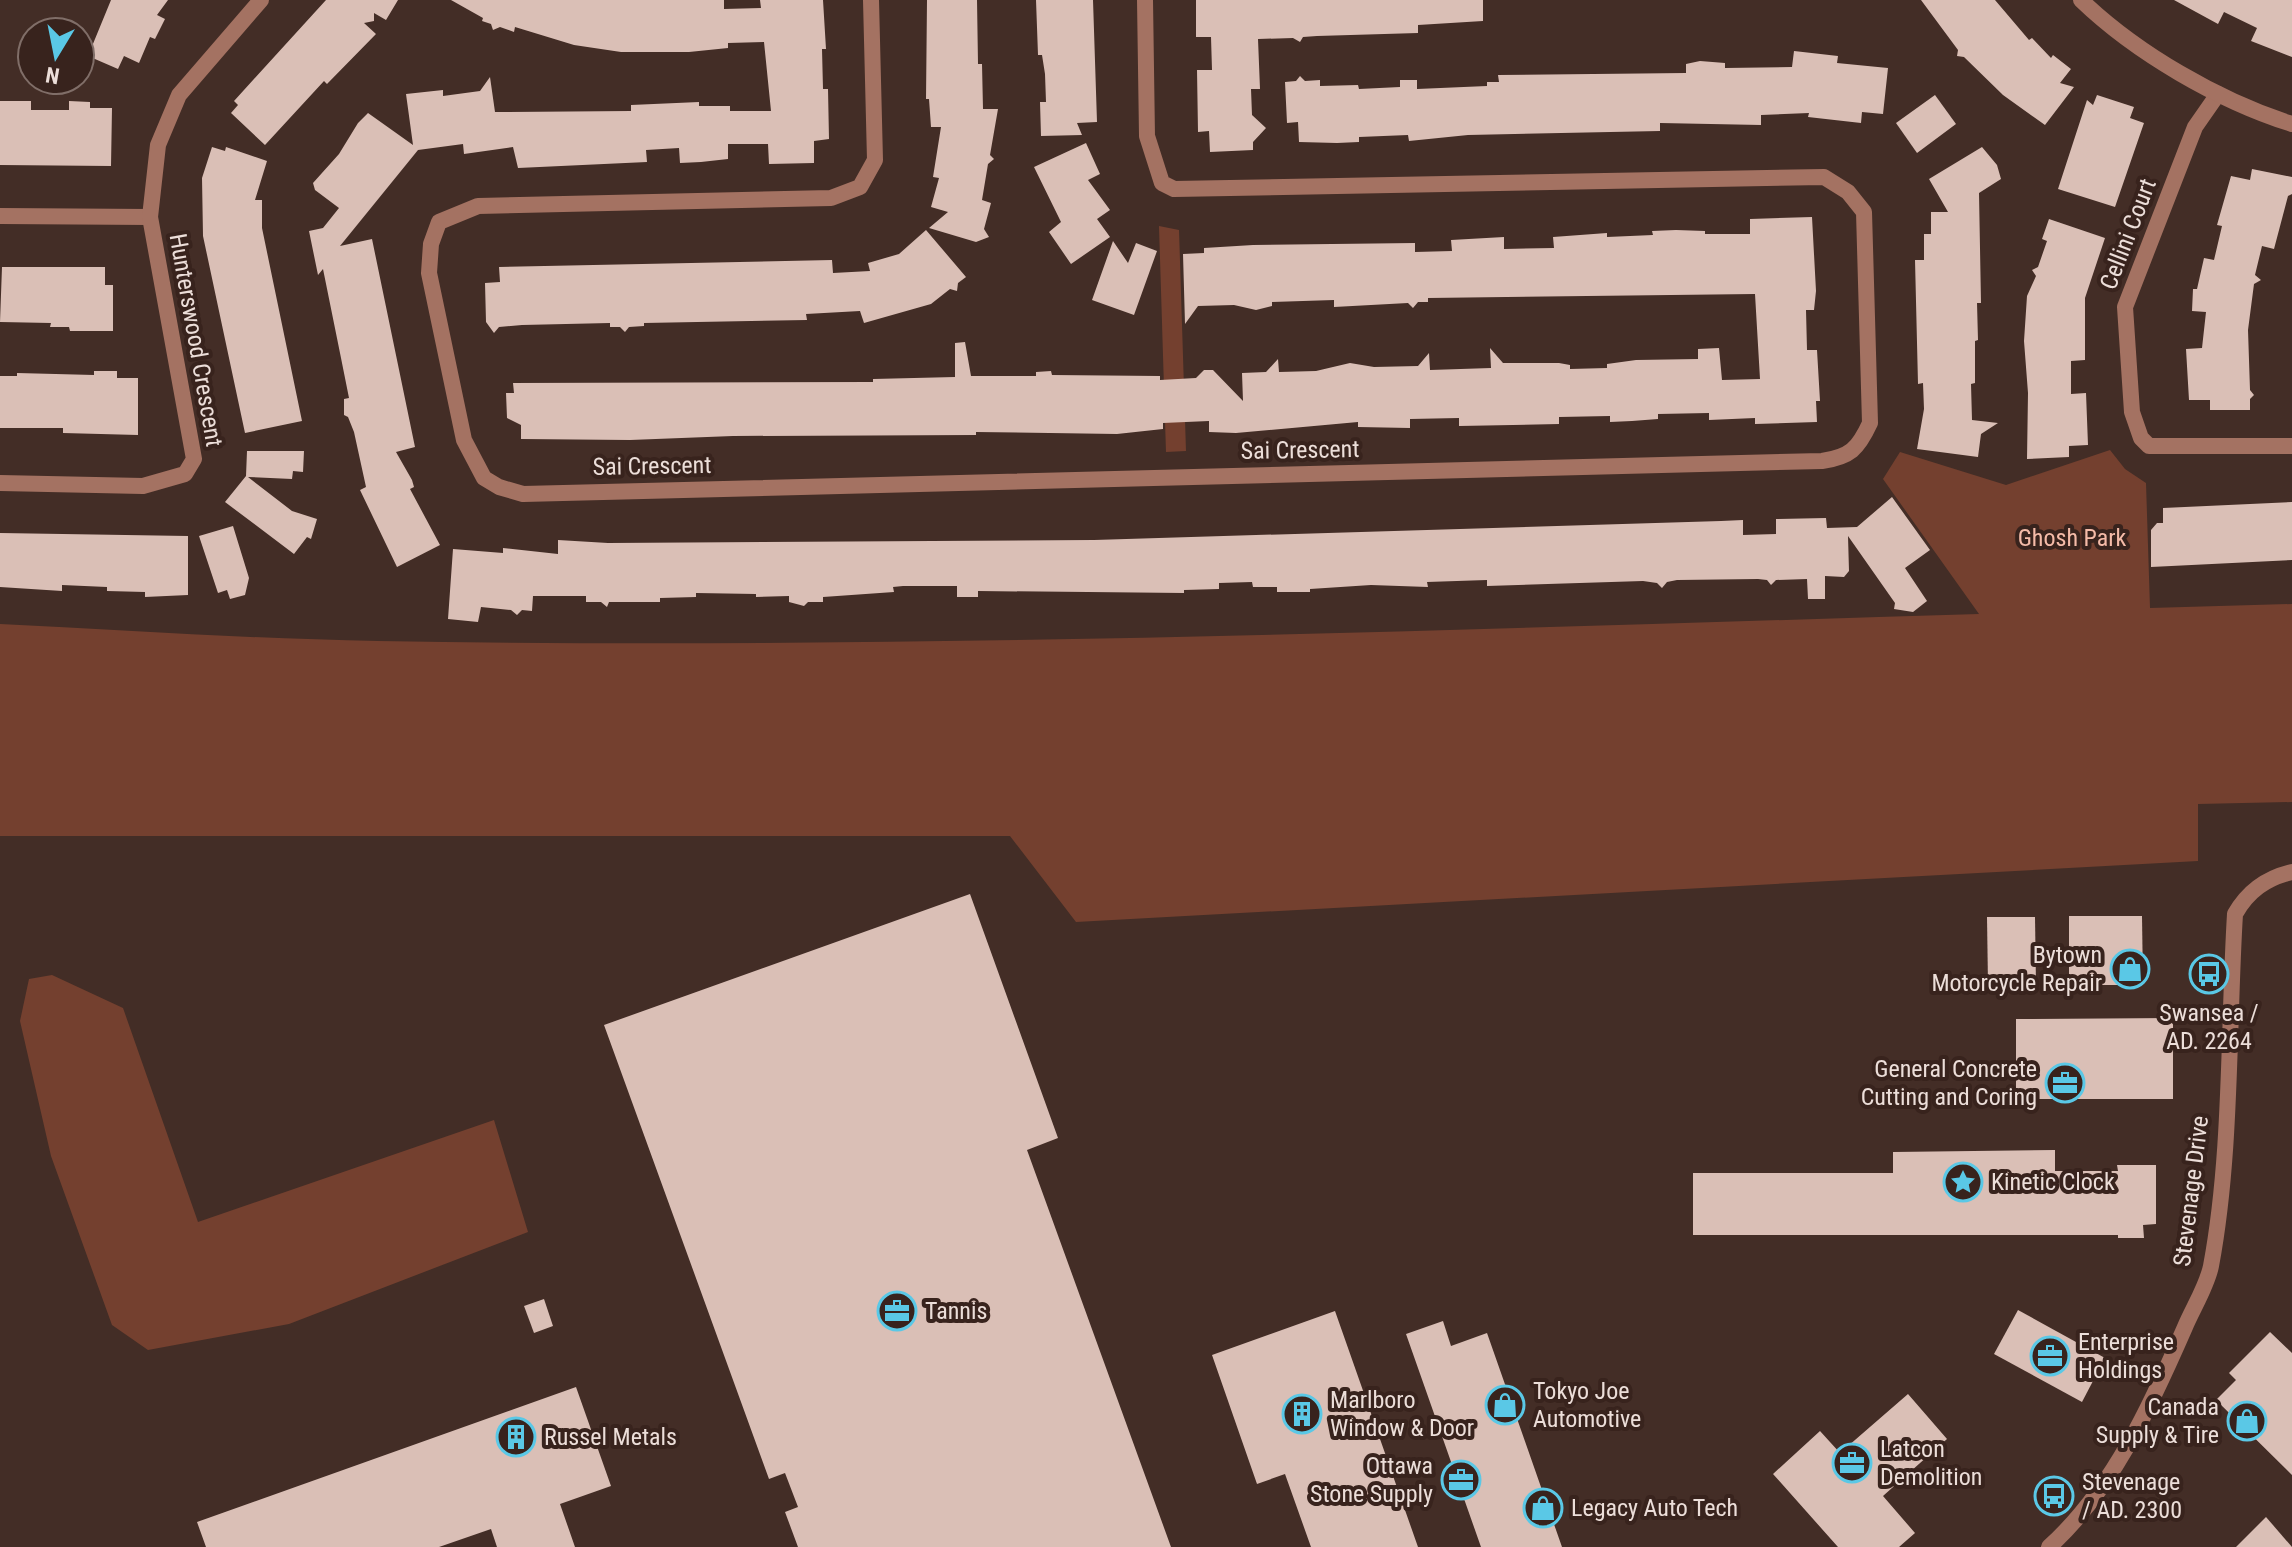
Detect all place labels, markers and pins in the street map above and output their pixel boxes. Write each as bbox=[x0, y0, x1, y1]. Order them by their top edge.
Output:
place label: Bytown Motorcycle Repair bbox=[1931, 941, 2102, 997]
shop icon: Bytown Motorcycle Repair bbox=[2109, 948, 2151, 990]
bus stop icon: Swansea / AD. 2264 bbox=[2188, 953, 2230, 995]
place label: Swansea / AD. 2264 bbox=[2159, 999, 2259, 1055]
place label: General Concrete Cutting and Coring bbox=[1861, 1055, 2037, 1111]
office icon: General Concrete Cutting and Coring bbox=[2044, 1062, 2086, 1104]
place icon: Kinetic Clock bbox=[1942, 1161, 1984, 1203]
place label: Kinetic Clock bbox=[1991, 1168, 2115, 1196]
office icon: Tannis bbox=[876, 1290, 918, 1332]
place label: Tannis bbox=[925, 1297, 987, 1325]
place label: Enterprise Holdings bbox=[2078, 1328, 2174, 1384]
office icon: Enterprise Holdings bbox=[2029, 1335, 2071, 1377]
place label: Tokyo Joe Automotive bbox=[1533, 1377, 1641, 1433]
shop icon: Tokyo Joe Automotive bbox=[1484, 1384, 1526, 1426]
place label: Marlboro Window & Door bbox=[1330, 1386, 1474, 1442]
building icon: Marlboro Window & Door bbox=[1281, 1393, 1323, 1435]
place label: Canada Supply & Tire bbox=[2096, 1393, 2219, 1449]
shop icon: Canada Supply & Tire bbox=[2226, 1400, 2268, 1442]
building icon: Russel Metals bbox=[495, 1416, 537, 1458]
place label: Russel Metals bbox=[544, 1423, 677, 1451]
place label: Latcon Demolition bbox=[1880, 1435, 1982, 1491]
office icon: Latcon Demolition bbox=[1831, 1442, 1873, 1484]
place label: Ottawa Stone Supply bbox=[1310, 1452, 1433, 1508]
office icon: Ottawa Stone Supply bbox=[1440, 1459, 1482, 1501]
place label: Stevenage / AD. 2300 bbox=[2082, 1468, 2182, 1524]
bus stop icon: Stevenage / AD. 2300 bbox=[2033, 1475, 2075, 1517]
shop icon: Legacy Auto Tech bbox=[1522, 1487, 1564, 1529]
place label: Legacy Auto Tech bbox=[1571, 1494, 1738, 1522]

